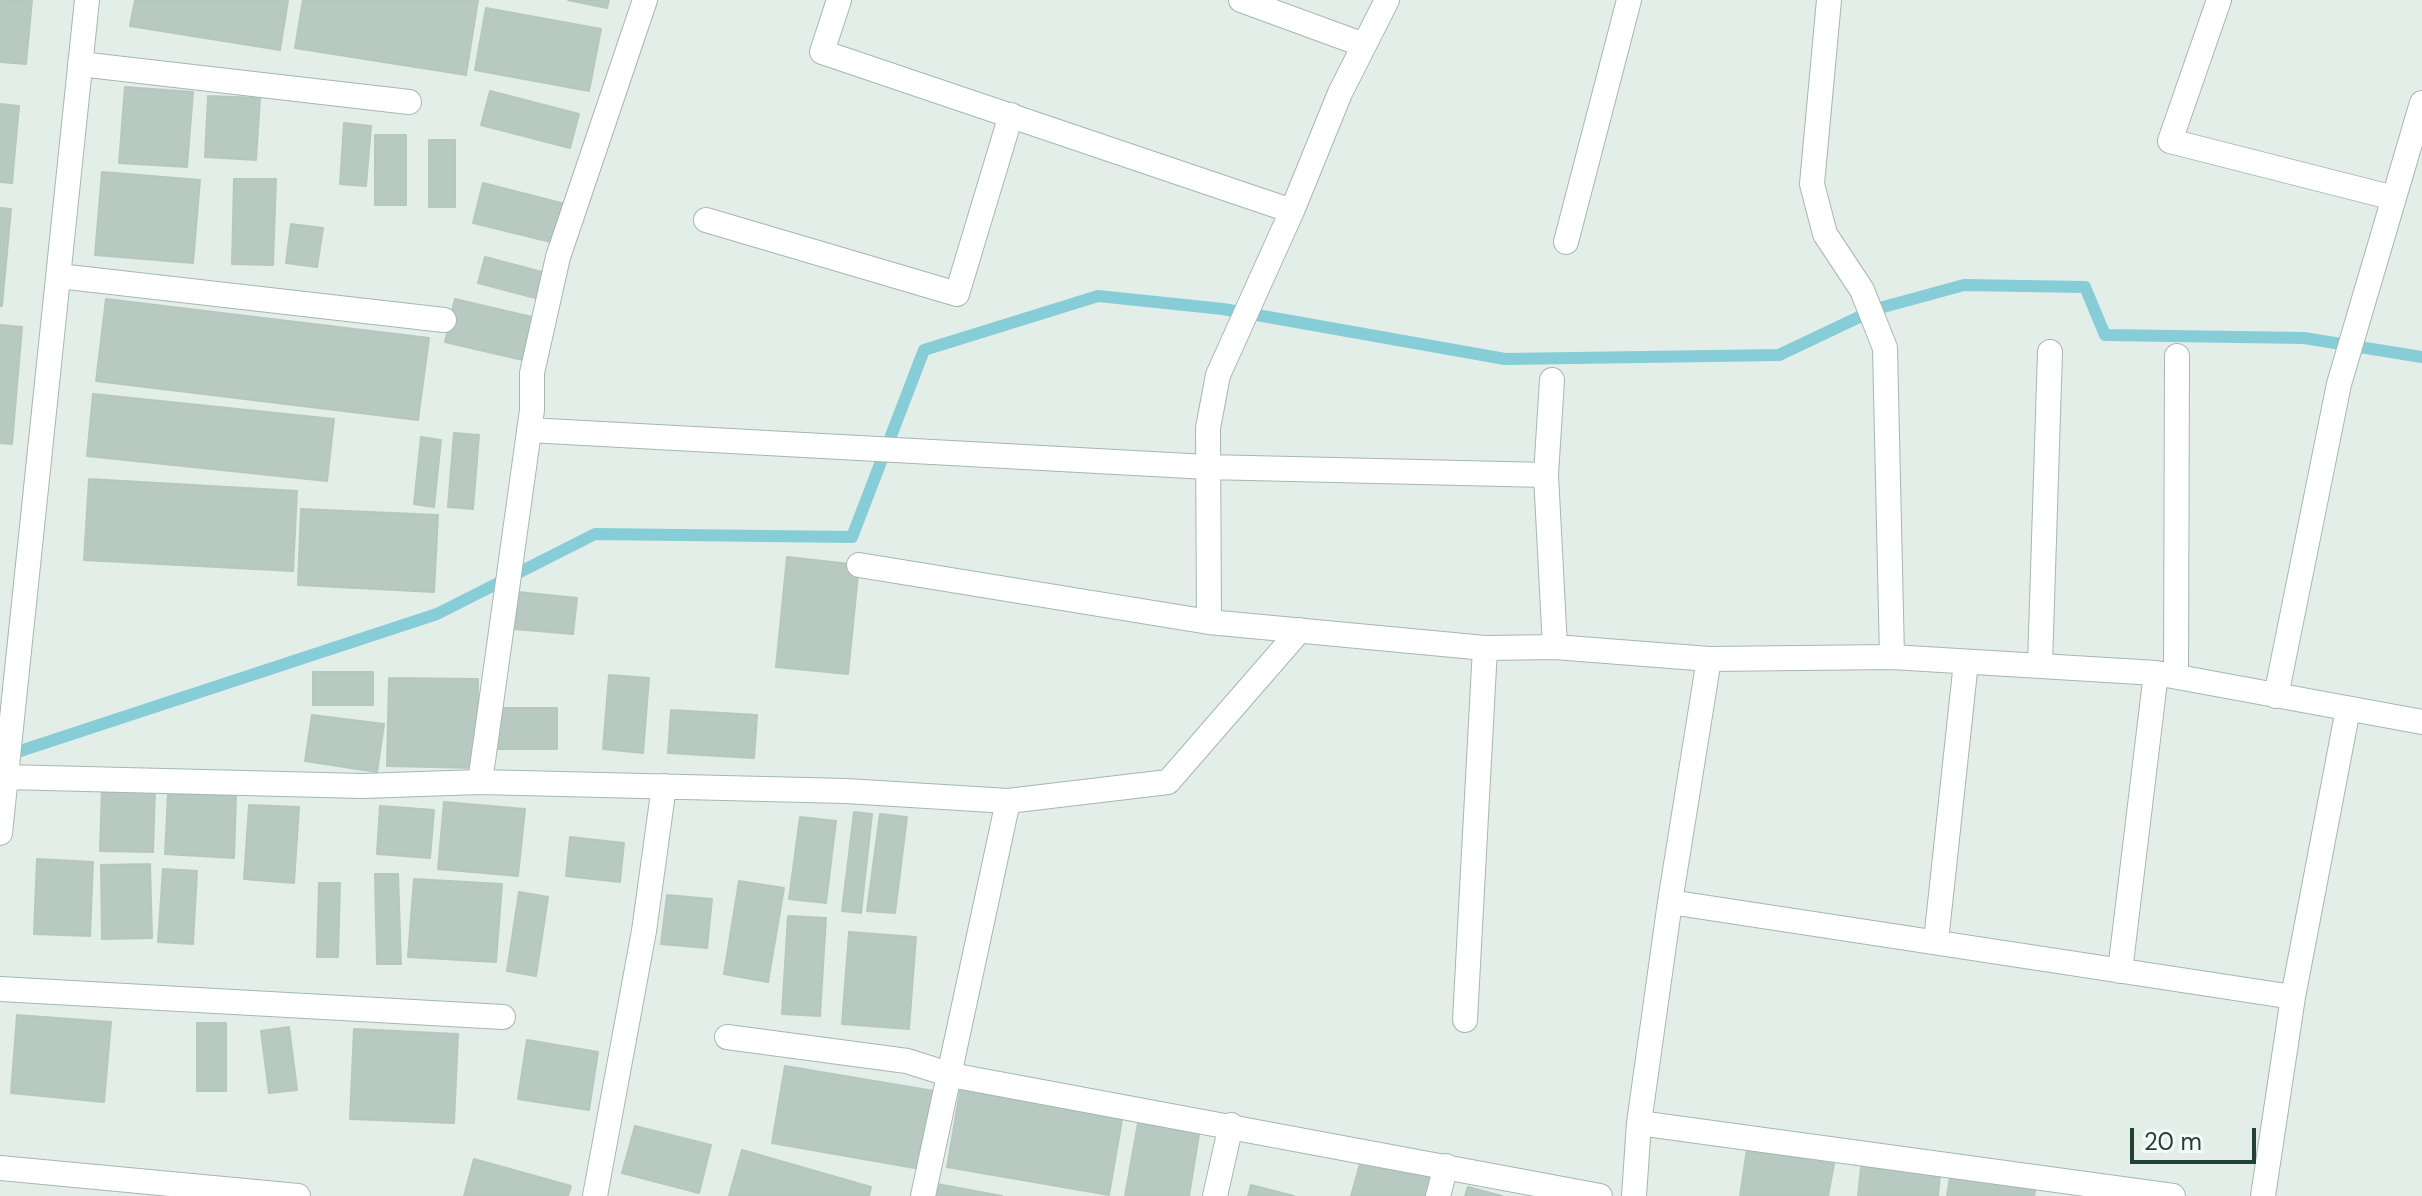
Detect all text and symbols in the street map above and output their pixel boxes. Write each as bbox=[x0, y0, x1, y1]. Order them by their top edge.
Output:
scale bar bbox=[2134, 1112, 2260, 1162]
text: 20 m bbox=[2144, 1126, 2202, 1157]

